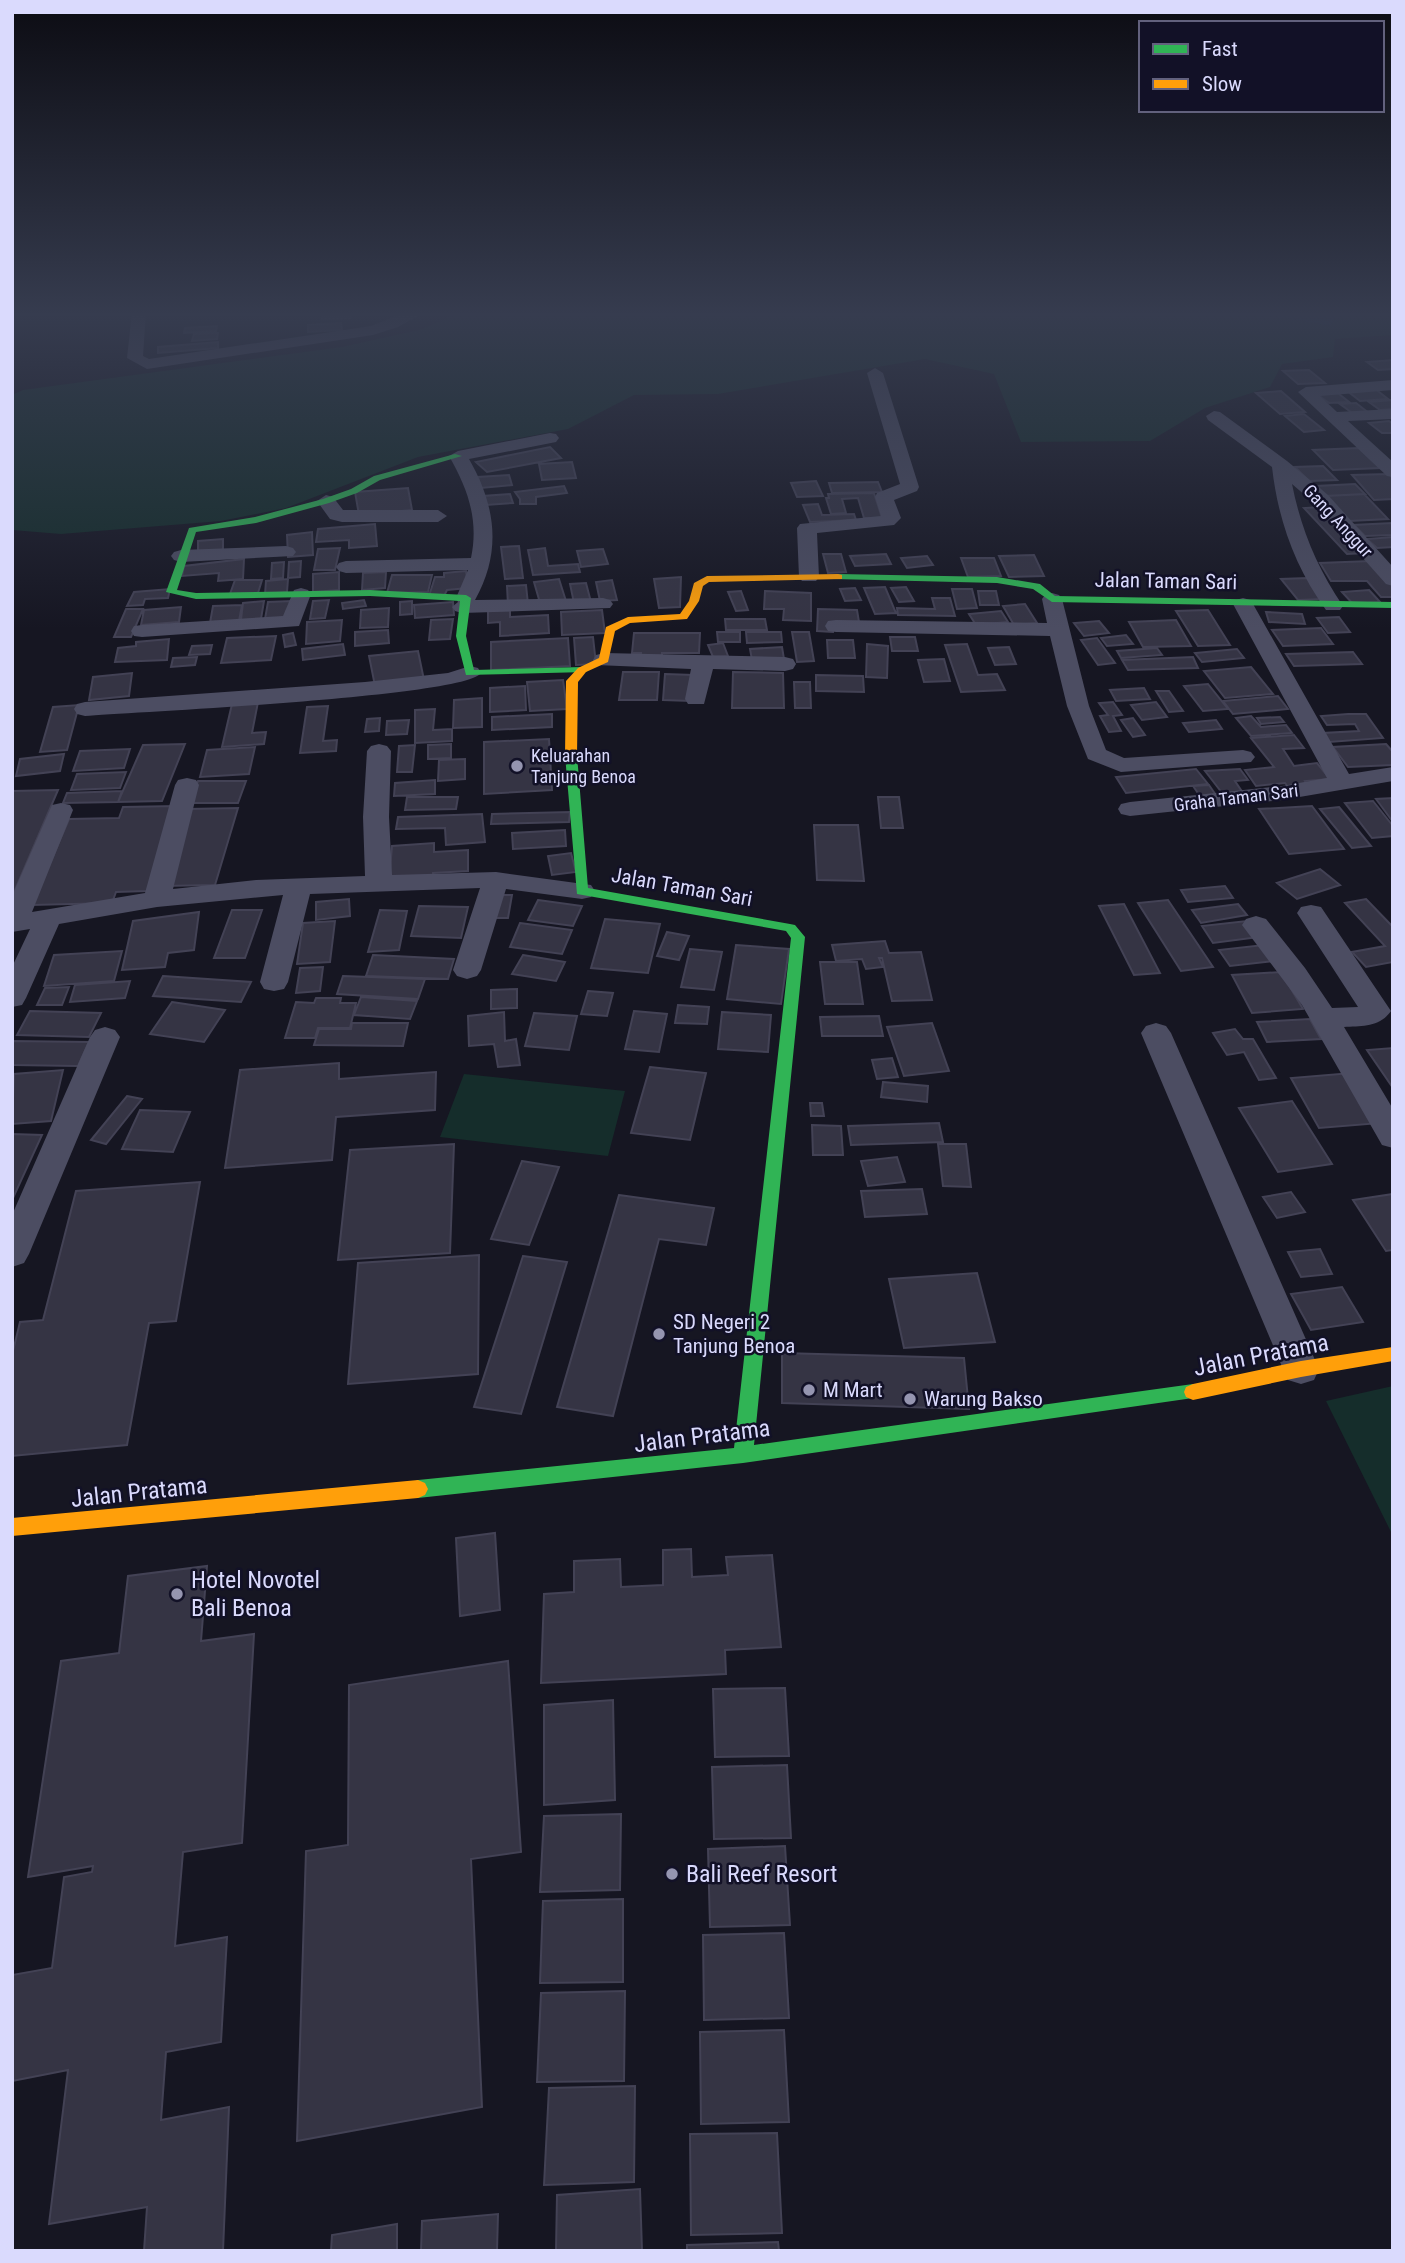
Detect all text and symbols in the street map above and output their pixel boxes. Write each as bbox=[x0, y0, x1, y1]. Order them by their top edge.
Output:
legend bbox=[1139, 21, 1384, 112]
text: Fast bbox=[1202, 37, 1238, 61]
text: Slow bbox=[1202, 72, 1242, 96]
street label: Gang Anggur bbox=[1299, 480, 1378, 562]
street label: Jalan Taman Sari bbox=[1095, 568, 1237, 594]
place label: Keluarahan Tanjung Benoa bbox=[531, 745, 636, 787]
marker: Keluarahan Tanjung Benoa bbox=[509, 758, 525, 774]
street label: Graha Taman Sari bbox=[1173, 779, 1299, 816]
street label: Jalan Taman Sari bbox=[610, 863, 754, 911]
place label: SD Negeri 2 Tanjung Benoa bbox=[673, 1310, 795, 1358]
marker: SD Negeri 2 Tanjung Benoa bbox=[651, 1326, 667, 1342]
street label: Jalan Pratama bbox=[1191, 1328, 1331, 1382]
place label: M Mart bbox=[823, 1378, 883, 1402]
marker: M Mart bbox=[801, 1382, 817, 1398]
place label: Warung Bakso bbox=[924, 1387, 1043, 1411]
marker: Warung Bakso bbox=[902, 1391, 918, 1407]
street label: Jalan Pratama bbox=[632, 1414, 772, 1458]
street label: Jalan Pratama bbox=[69, 1471, 209, 1513]
place label: Hotel Novotel Bali Benoa bbox=[191, 1566, 320, 1622]
marker: Hotel Novotel Bali Benoa bbox=[169, 1586, 185, 1602]
place label: Bali Reef Resort bbox=[686, 1860, 837, 1888]
marker: Bali Reef Resort bbox=[664, 1866, 680, 1882]

